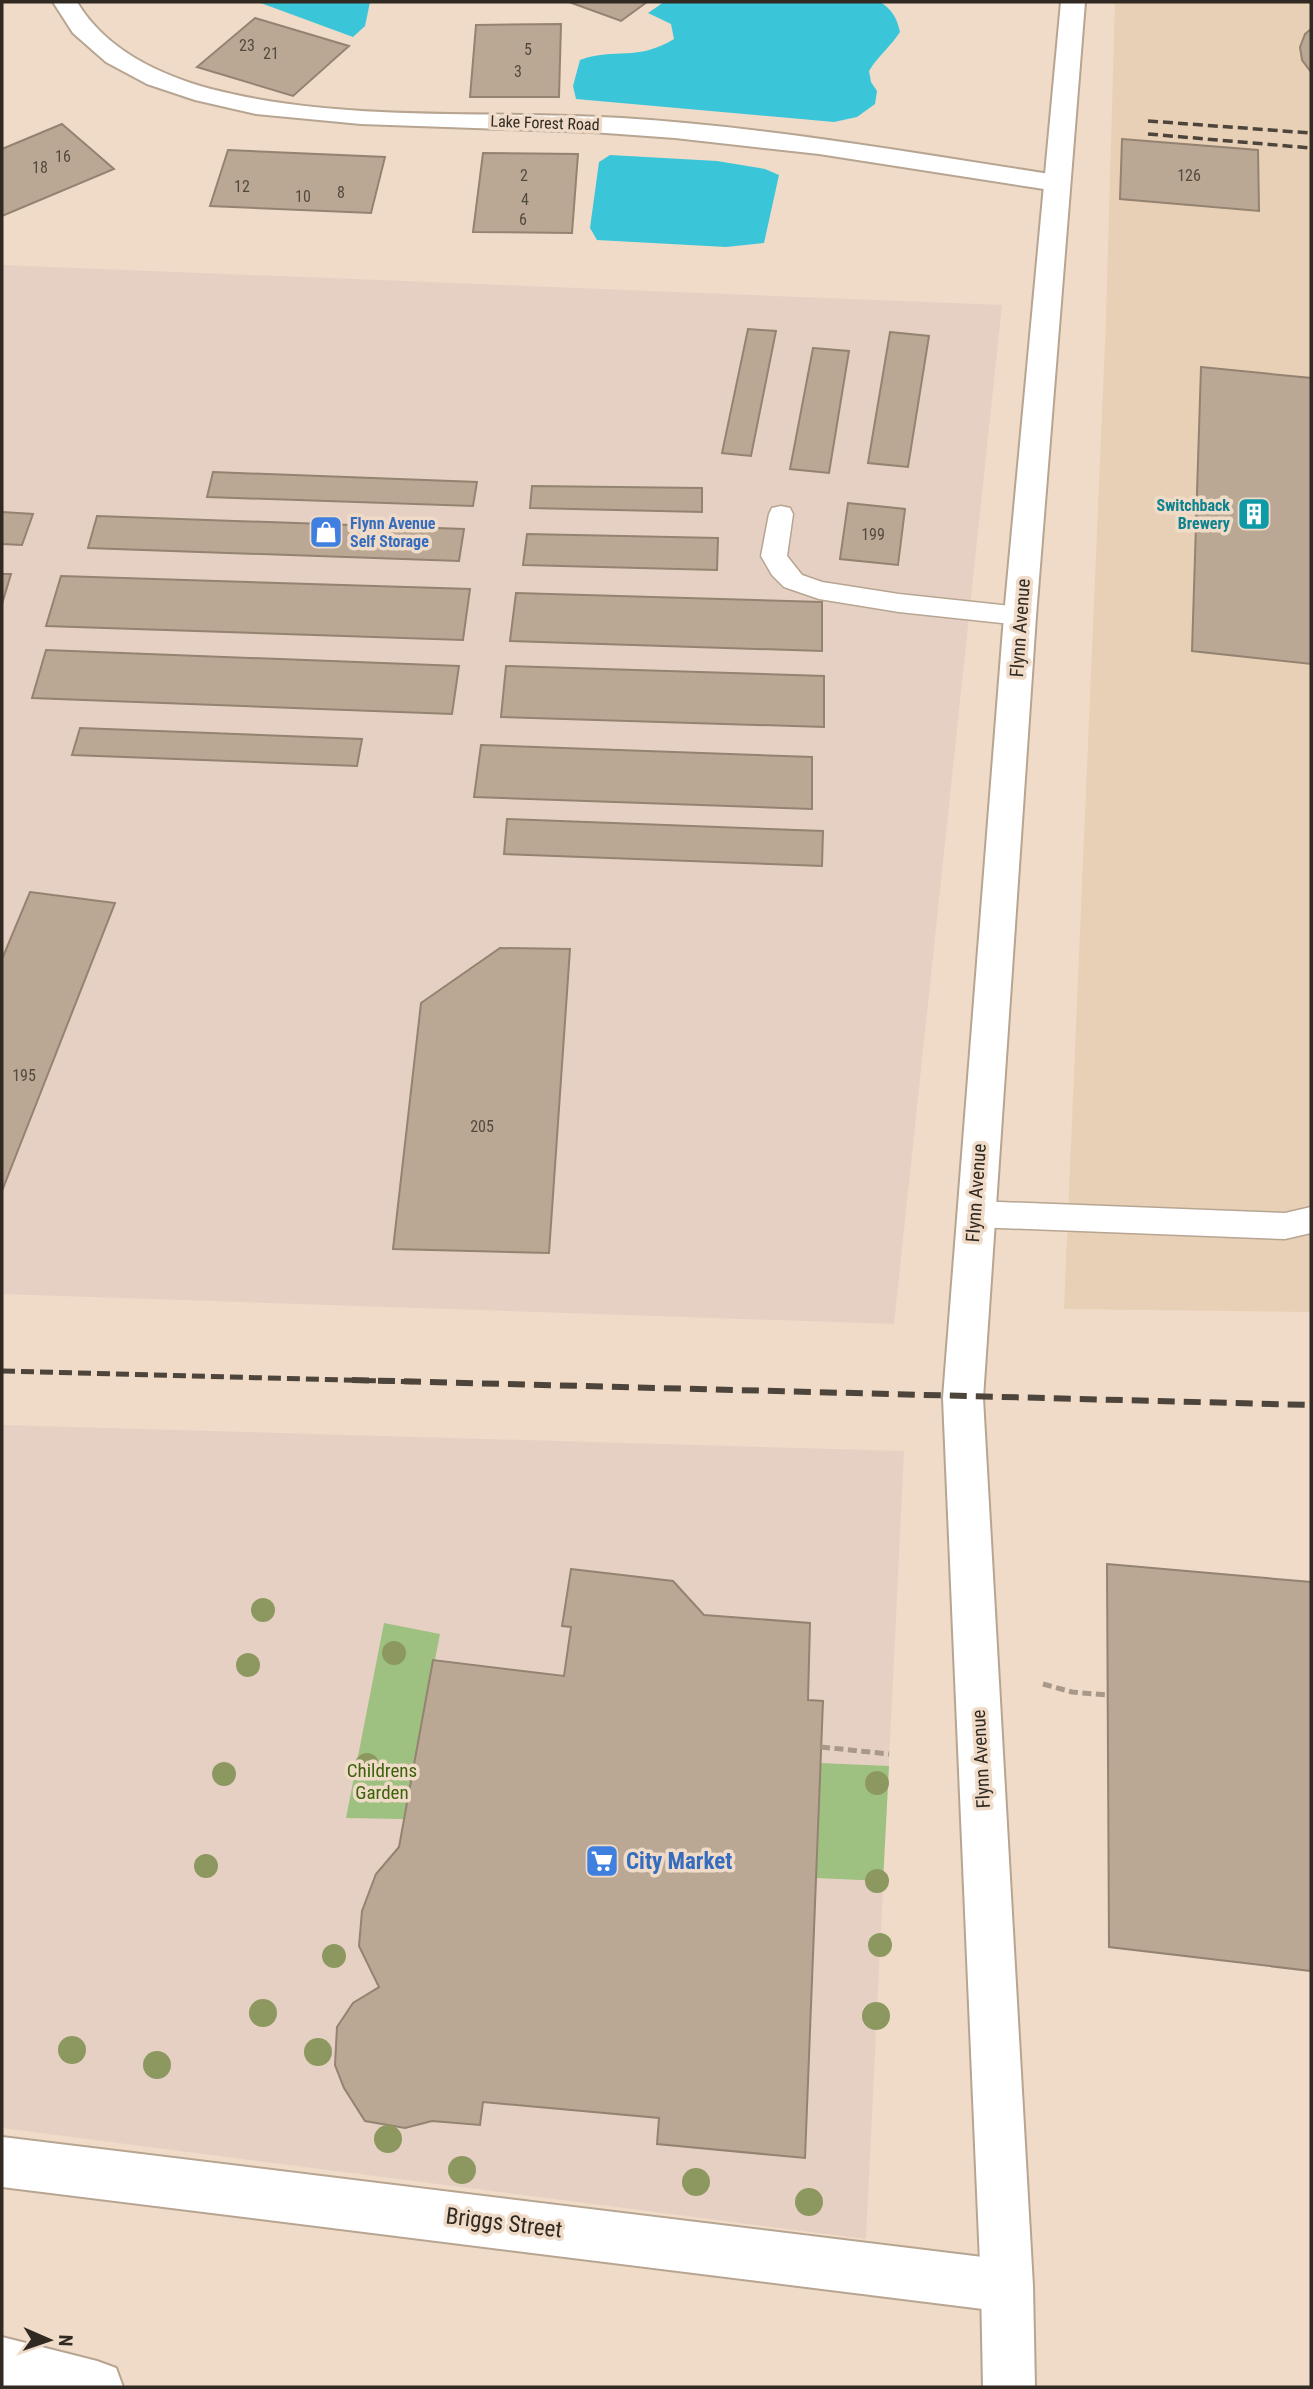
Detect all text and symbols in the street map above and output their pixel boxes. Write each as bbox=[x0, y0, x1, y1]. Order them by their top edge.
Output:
house number: 23 bbox=[239, 36, 255, 55]
house number: 5 bbox=[524, 40, 532, 59]
house number: 21 bbox=[263, 44, 279, 63]
house number: 3 bbox=[514, 62, 522, 81]
street label: Lake Forest Road bbox=[490, 112, 600, 134]
house number: 16 bbox=[55, 147, 71, 166]
house number: 18 bbox=[32, 158, 48, 177]
house number: 2 bbox=[520, 166, 528, 185]
house number: 126 bbox=[1177, 166, 1201, 185]
house number: 12 bbox=[234, 177, 250, 196]
house number: 8 bbox=[337, 183, 345, 202]
house number: 10 bbox=[295, 187, 311, 206]
house number: 4 bbox=[521, 190, 529, 209]
house number: 6 bbox=[519, 210, 527, 229]
building icon: Switchback Brewery bbox=[1235, 495, 1273, 533]
place label: Switchback Brewery bbox=[1157, 496, 1230, 533]
shop icon: Flynn Avenue Self Storage bbox=[307, 513, 345, 551]
place label: Flynn Avenue Self Storage bbox=[350, 514, 436, 551]
house number: 199 bbox=[861, 525, 885, 544]
street label: Flynn Avenue bbox=[1005, 578, 1035, 678]
house number: 195 bbox=[12, 1066, 36, 1085]
house number: 205 bbox=[470, 1117, 494, 1136]
street label: Flynn Avenue bbox=[961, 1143, 991, 1243]
street label: Flynn Avenue bbox=[967, 1709, 995, 1809]
park label: Childrens Garden bbox=[347, 1759, 417, 1804]
supermarket icon: City Market bbox=[583, 1842, 621, 1880]
place label: City Market bbox=[626, 1848, 732, 1875]
street label: Briggs Street bbox=[444, 2202, 564, 2244]
north arrow bbox=[14, 2305, 84, 2375]
text: N bbox=[54, 2334, 77, 2347]

